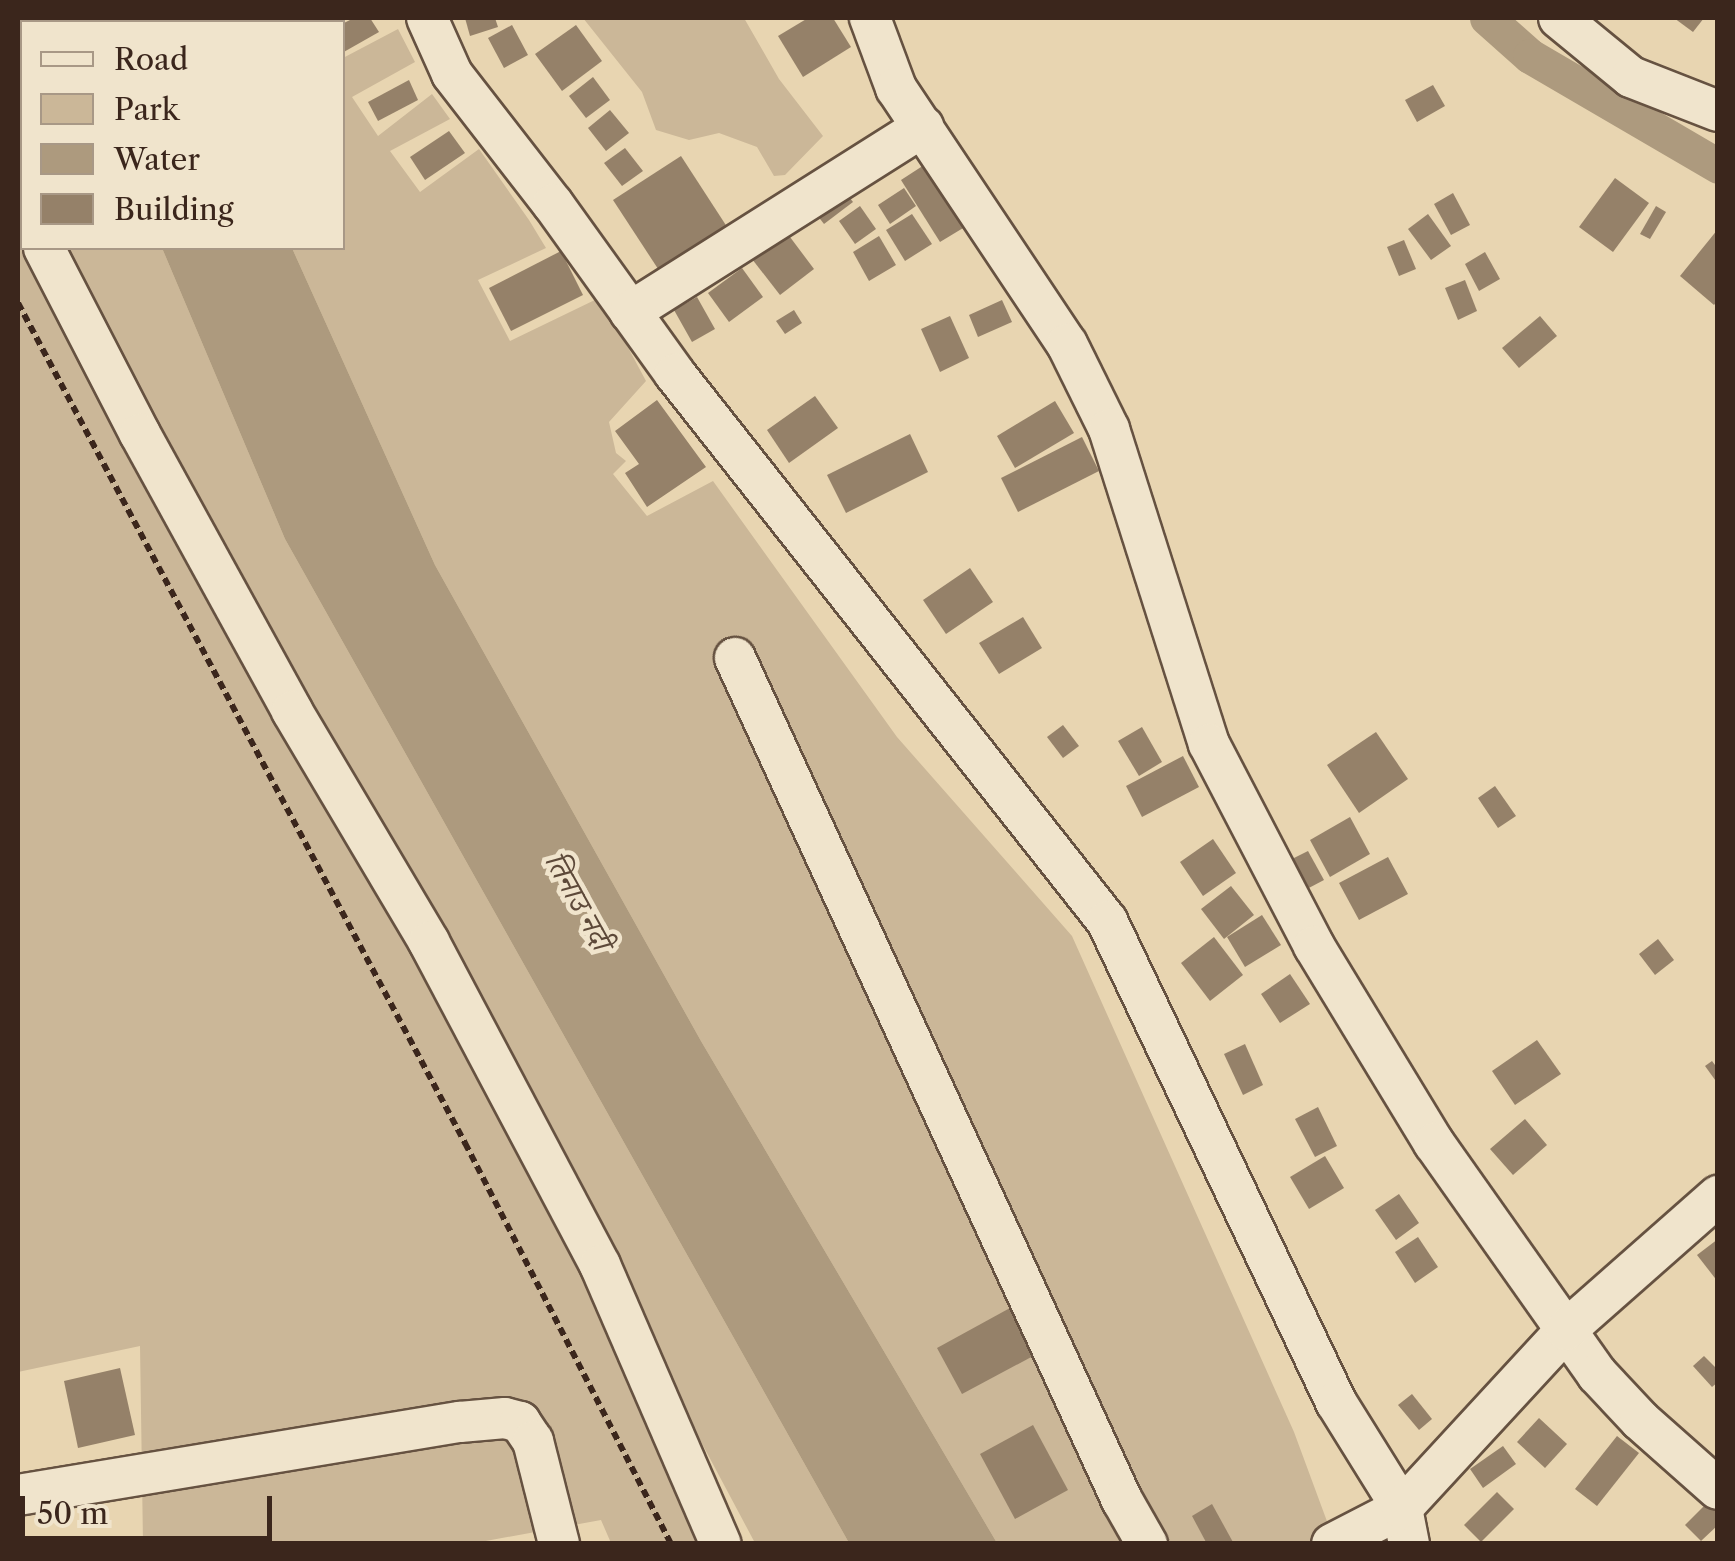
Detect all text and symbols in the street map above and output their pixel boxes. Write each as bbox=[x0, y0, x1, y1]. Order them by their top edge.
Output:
legend bbox=[20, 20, 345, 250]
text: Road bbox=[114, 41, 188, 78]
text: Park bbox=[114, 91, 179, 128]
text: Water bbox=[114, 141, 200, 178]
text: Building bbox=[114, 191, 234, 228]
water label: तिनाउ नदी bbox=[537, 846, 619, 956]
scale bar bbox=[25, 1476, 278, 1538]
text: 50 m bbox=[37, 1495, 108, 1532]

